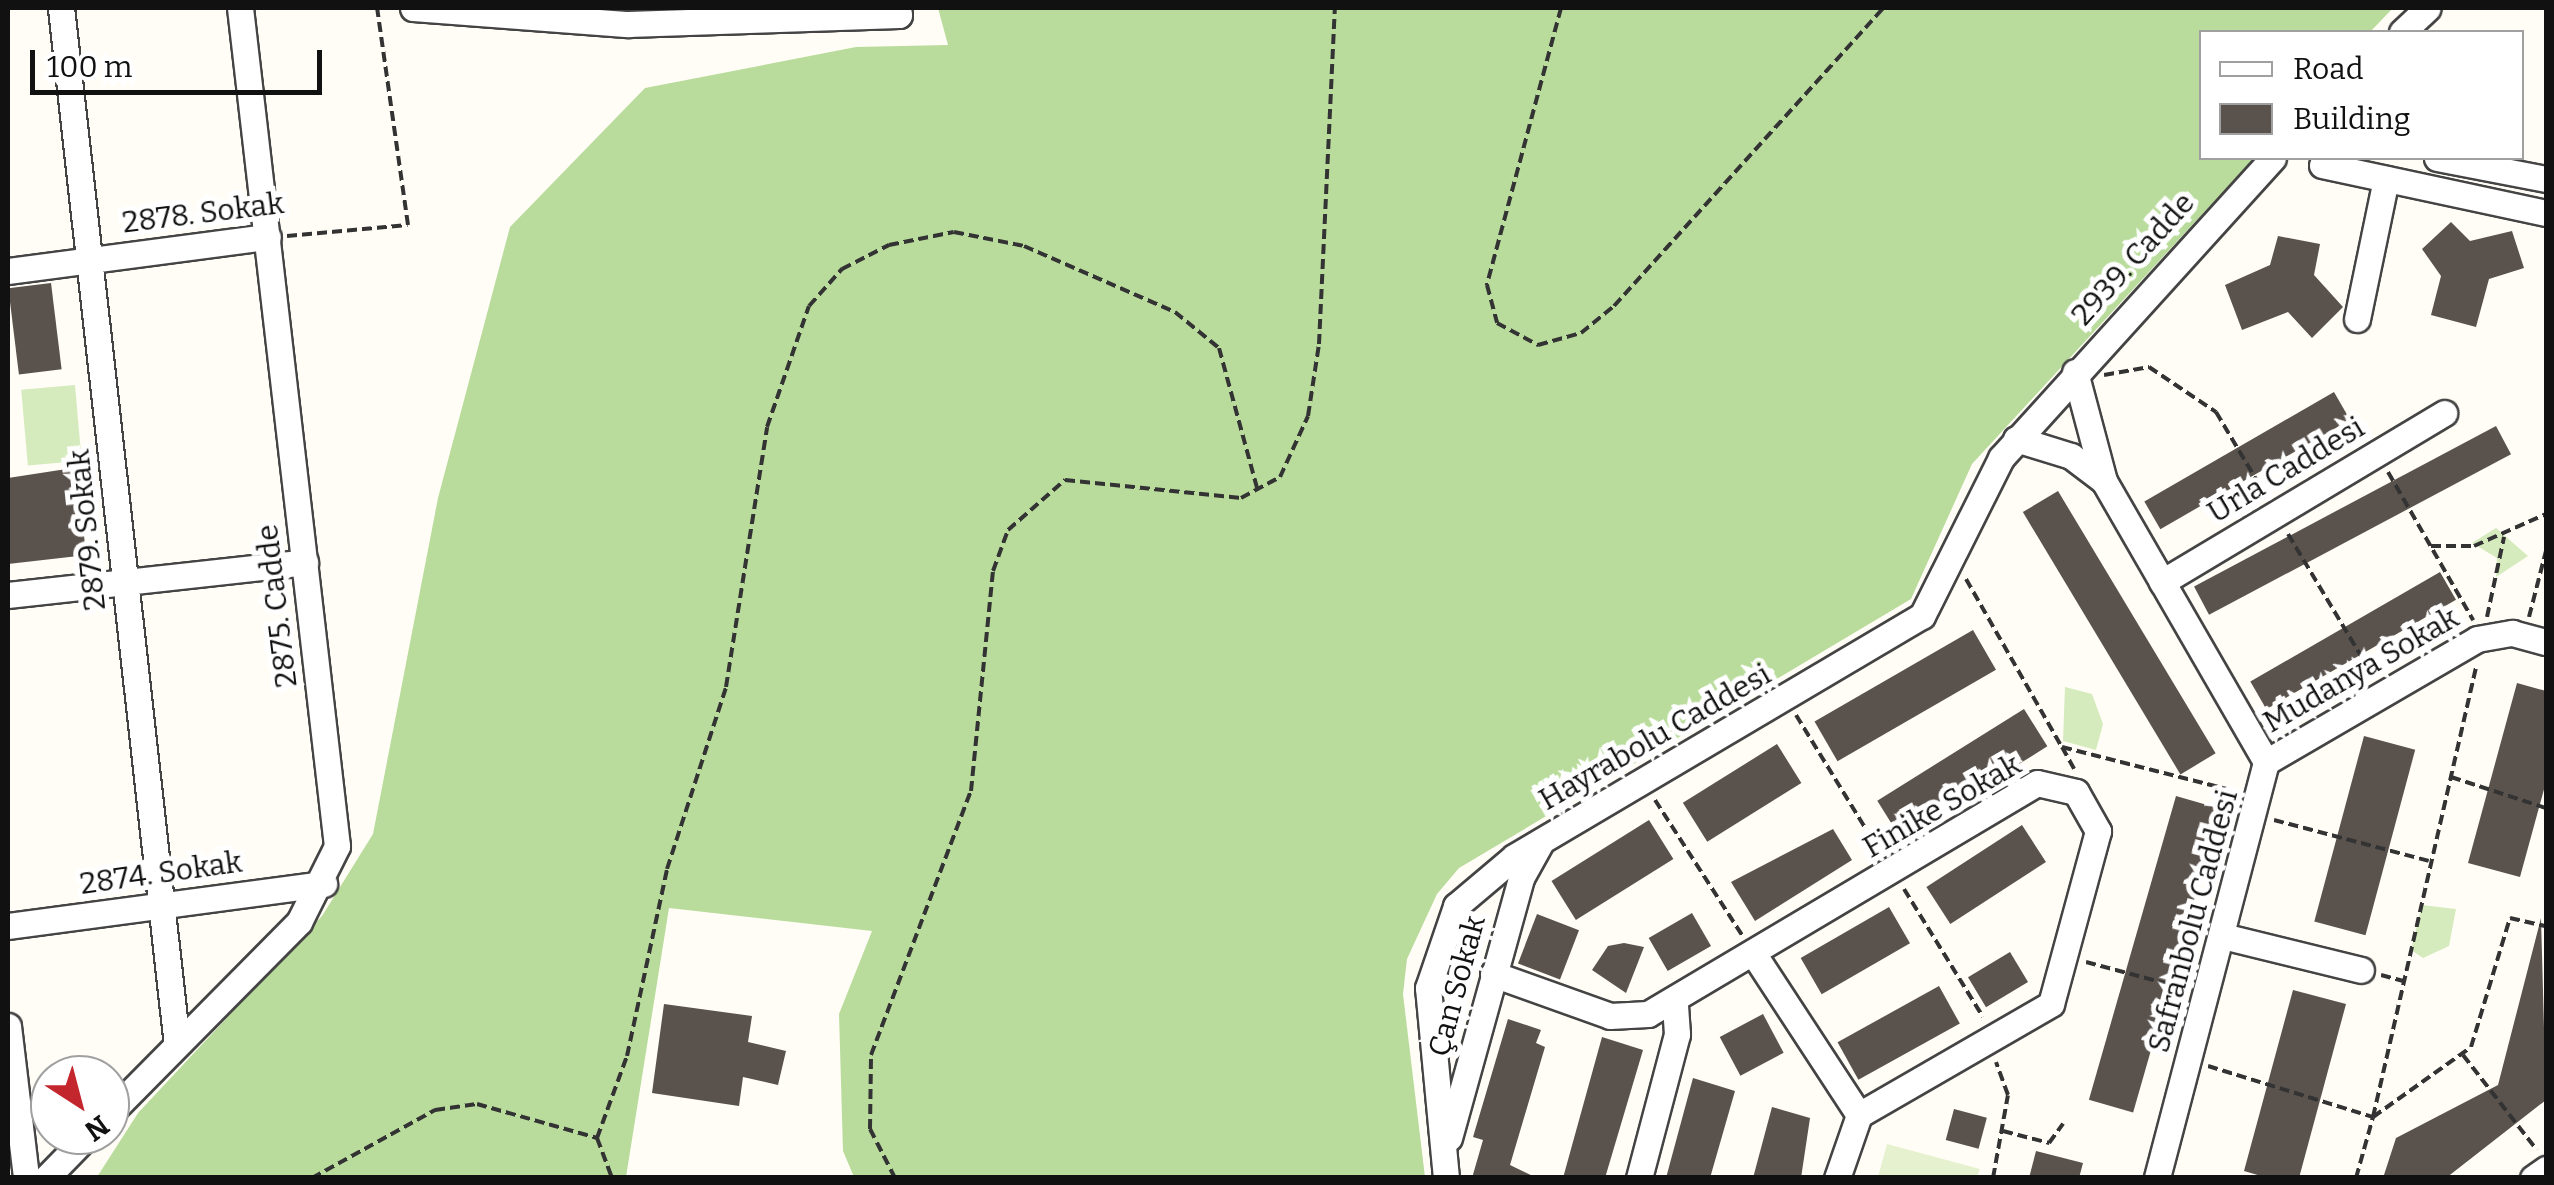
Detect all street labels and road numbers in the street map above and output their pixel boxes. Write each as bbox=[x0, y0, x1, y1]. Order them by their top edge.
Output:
street label: 2878. Sokak bbox=[120, 185, 286, 241]
street label: 2939. Cadde bbox=[2064, 185, 2202, 333]
street label: Urla Caddesi bbox=[2201, 409, 2371, 531]
street label: 2879. Sokak bbox=[61, 448, 113, 612]
street label: 2875. Cadde bbox=[249, 523, 305, 689]
street label: Mudanya Sokak bbox=[2257, 600, 2465, 740]
street label: Hayrabolu Caddesi bbox=[1533, 656, 1777, 818]
street label: Finike Sokak bbox=[1857, 746, 2027, 866]
street label: Safranbolu Caddesi bbox=[2141, 786, 2245, 1056]
street label: 2874. Sokak bbox=[78, 844, 244, 902]
street label: Çan Sokak bbox=[1421, 912, 1493, 1060]

